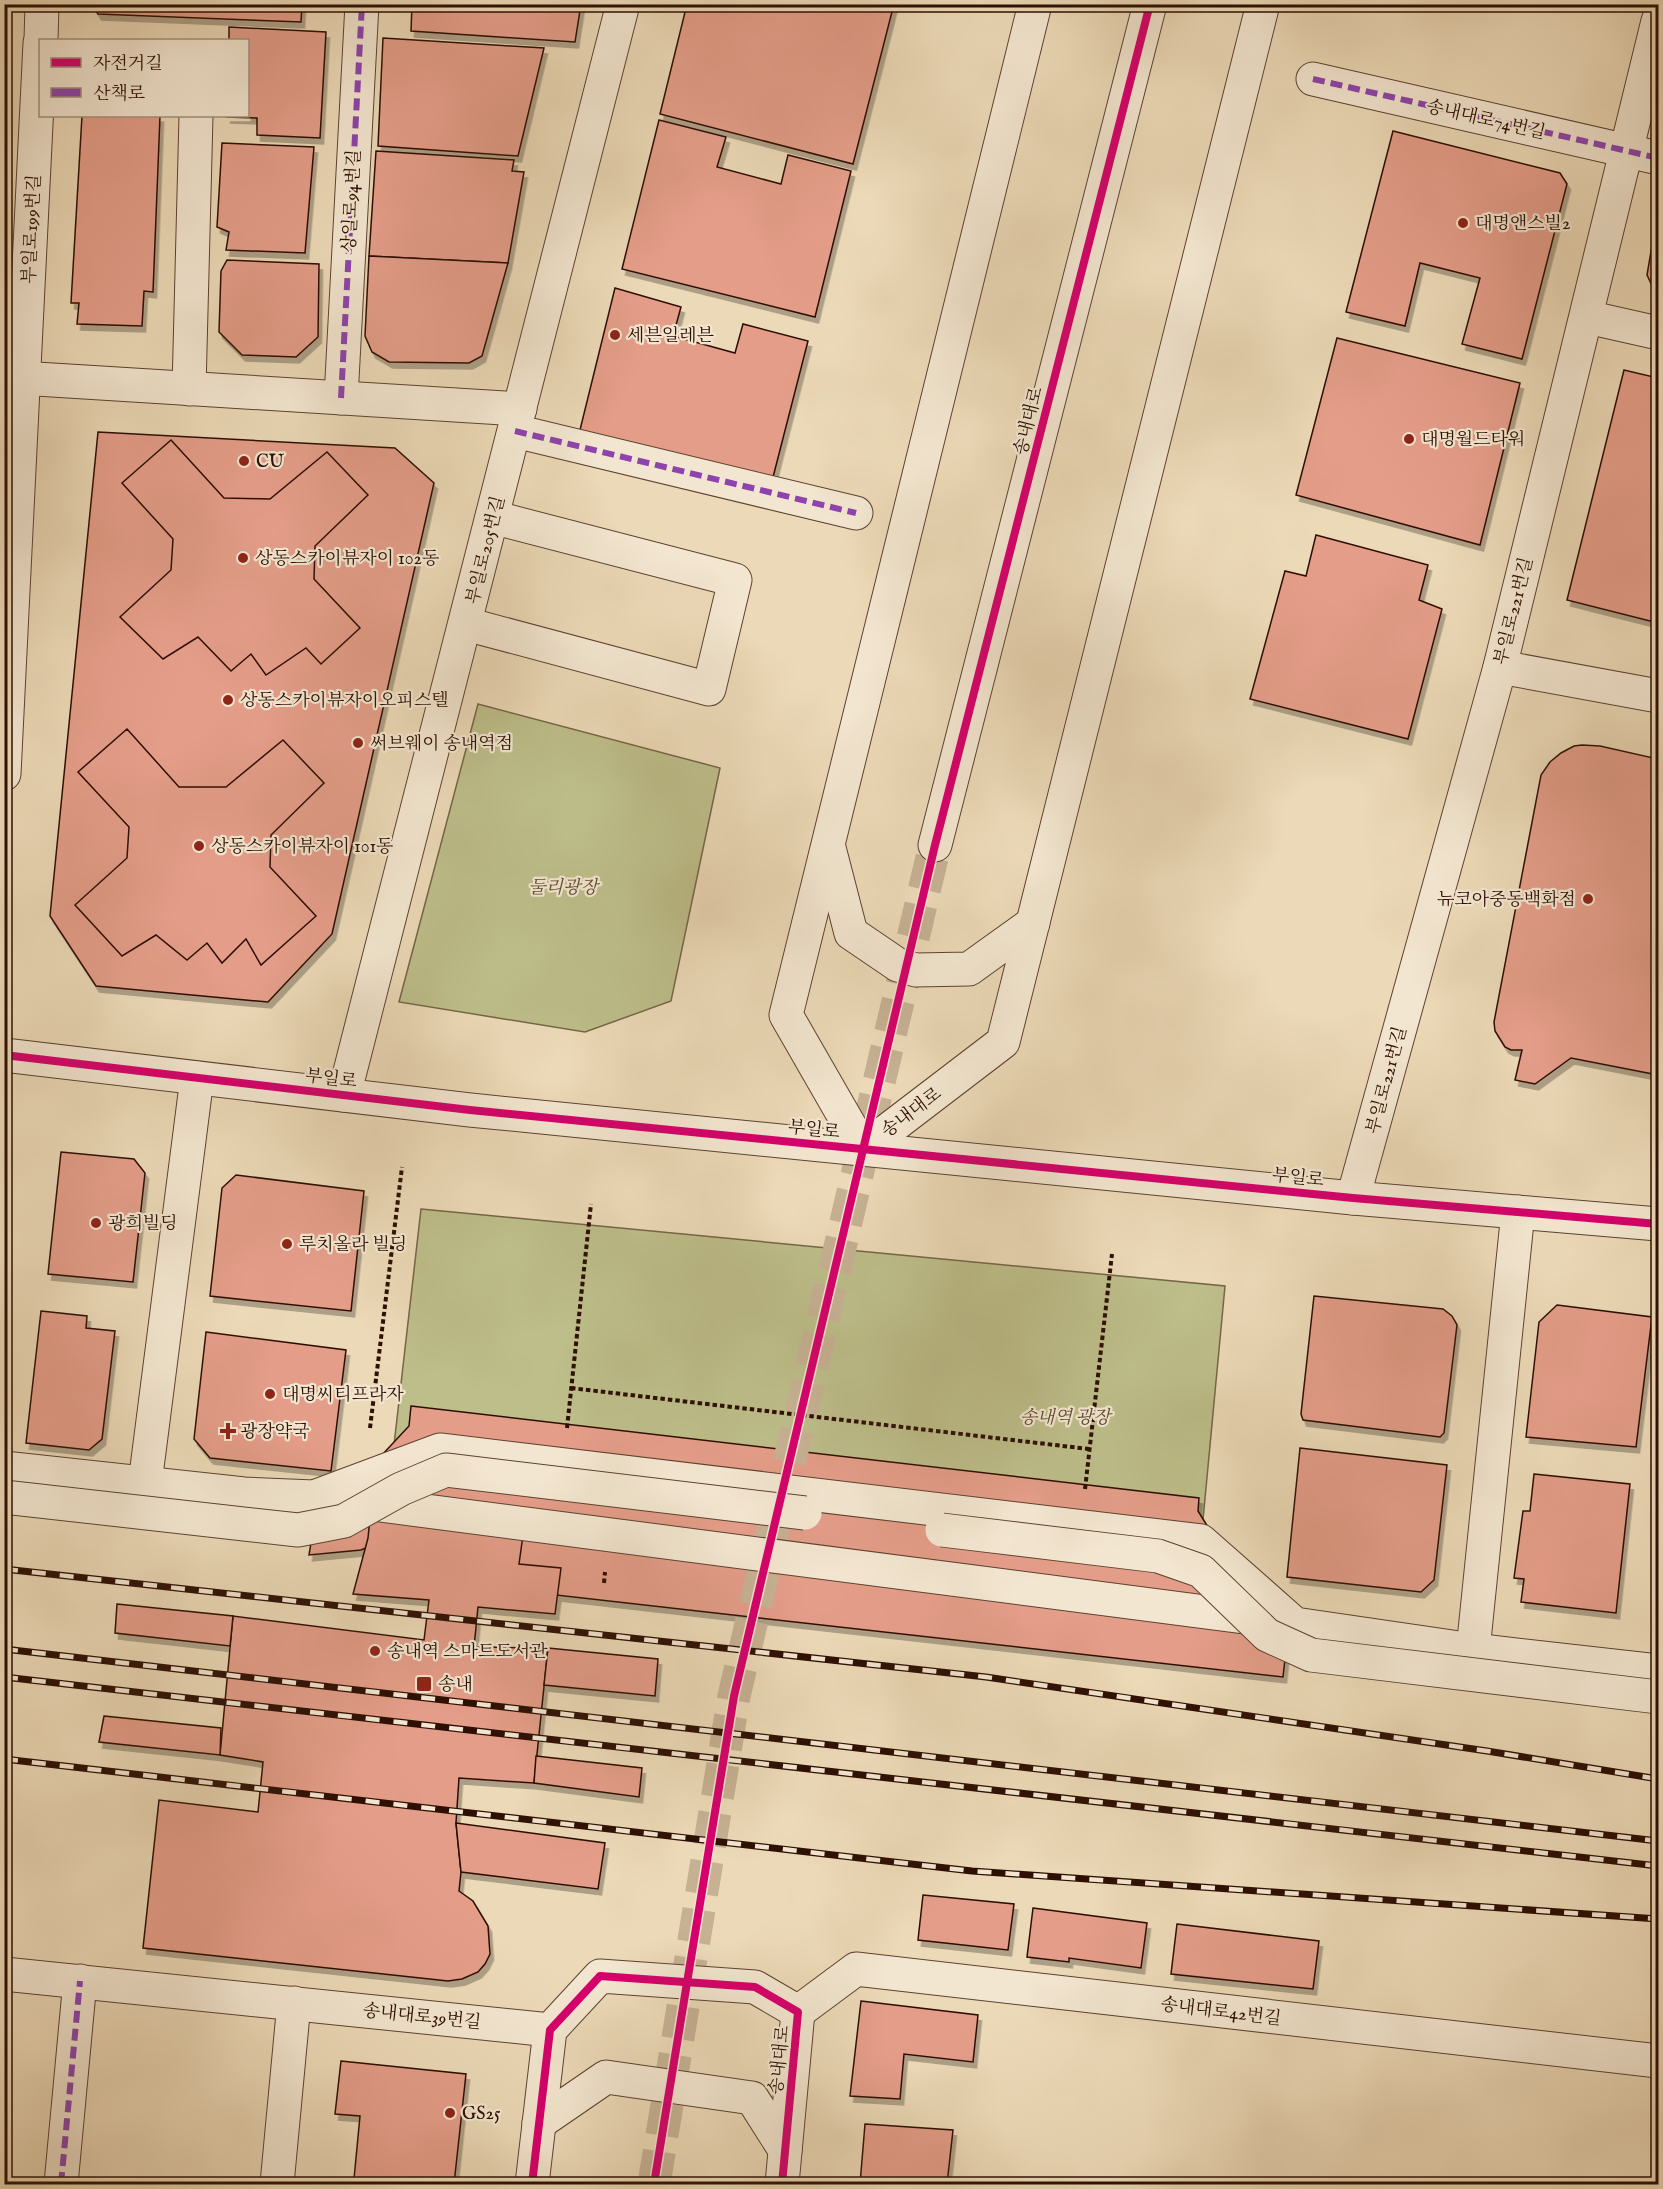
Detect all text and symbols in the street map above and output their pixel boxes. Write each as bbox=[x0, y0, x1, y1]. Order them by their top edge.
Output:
legend bbox=[39, 39, 249, 117]
text: 자전거길 bbox=[93, 53, 163, 76]
text: 산책로 bbox=[93, 83, 145, 106]
street label: 송내대로74번길 bbox=[1424, 96, 1547, 145]
street label: 상일로94번길 bbox=[338, 149, 367, 253]
street label: 부일로199번길 bbox=[18, 174, 47, 284]
place label: 대명앤스빌2 bbox=[1475, 213, 1570, 236]
marker: 대명앤스빌2 bbox=[1456, 216, 1470, 230]
place label: 세븐일레븐 bbox=[627, 325, 715, 348]
marker: 세븐일레븐 bbox=[608, 328, 622, 342]
street label: 송내대로 bbox=[1010, 385, 1049, 458]
place label: 대명월드타워 bbox=[1421, 429, 1525, 452]
marker: 대명월드타워 bbox=[1402, 432, 1416, 446]
place label: CU bbox=[256, 451, 285, 474]
marker: CU bbox=[237, 454, 251, 468]
street label: 부일로205번길 bbox=[462, 494, 511, 607]
place label: 상동스카이뷰자이 102동 bbox=[255, 548, 439, 571]
marker: 상동스카이뷰자이 102동 bbox=[236, 551, 250, 565]
street label: 부일로221번길 bbox=[1490, 555, 1539, 668]
place label: 상동스카이뷰자이오피스텔 bbox=[240, 690, 449, 713]
marker: 상동스카이뷰자이오피스텔 bbox=[221, 693, 235, 707]
place label: 써브웨이 송내역점 bbox=[370, 733, 513, 756]
marker: 써브웨이 송내역점 bbox=[351, 736, 365, 750]
place label: 상동스카이뷰자이 101동 bbox=[211, 836, 393, 859]
marker: 상동스카이뷰자이 101동 bbox=[192, 839, 206, 853]
park label: 둘리광장 bbox=[528, 877, 600, 900]
place label: 뉴코아중동백화점 bbox=[1437, 889, 1576, 912]
marker: 뉴코아중동백화점 bbox=[1581, 892, 1595, 906]
street label: 부일로221번길 bbox=[1362, 1024, 1413, 1137]
street label: 부일로 bbox=[304, 1065, 358, 1094]
street label: 송내대로 bbox=[877, 1083, 947, 1143]
street label: 부일로 bbox=[787, 1116, 841, 1145]
street label: 부일로 bbox=[1271, 1164, 1325, 1193]
place label: 광희빌딩 bbox=[108, 1213, 178, 1236]
marker: 광희빌딩 bbox=[89, 1216, 103, 1230]
place label: 루치올라 빌딩 bbox=[299, 1234, 407, 1257]
marker: 루치올라 빌딩 bbox=[280, 1237, 294, 1251]
place label: 대명씨티프라자 bbox=[282, 1384, 404, 1407]
marker: 대명씨티프라자 bbox=[263, 1387, 277, 1401]
park label: 송내역 광장 bbox=[1020, 1407, 1113, 1430]
place label: 광장약국 bbox=[240, 1421, 310, 1444]
marker: 광장약국 bbox=[221, 1424, 235, 1438]
place label: 송내역 스마트도서관 bbox=[387, 1641, 548, 1664]
marker: 송내역 스마트도서관 bbox=[368, 1644, 382, 1658]
place label: 송내 bbox=[438, 1674, 473, 1697]
marker: 송내 bbox=[415, 1675, 433, 1693]
street label: 송내대로42번길 bbox=[1159, 1994, 1283, 2031]
street label: 송내대로39번길 bbox=[362, 2000, 482, 2035]
street label: 송내대로 bbox=[765, 2024, 796, 2096]
place label: GS25 bbox=[462, 2103, 501, 2126]
marker: GS25 bbox=[443, 2106, 457, 2120]

